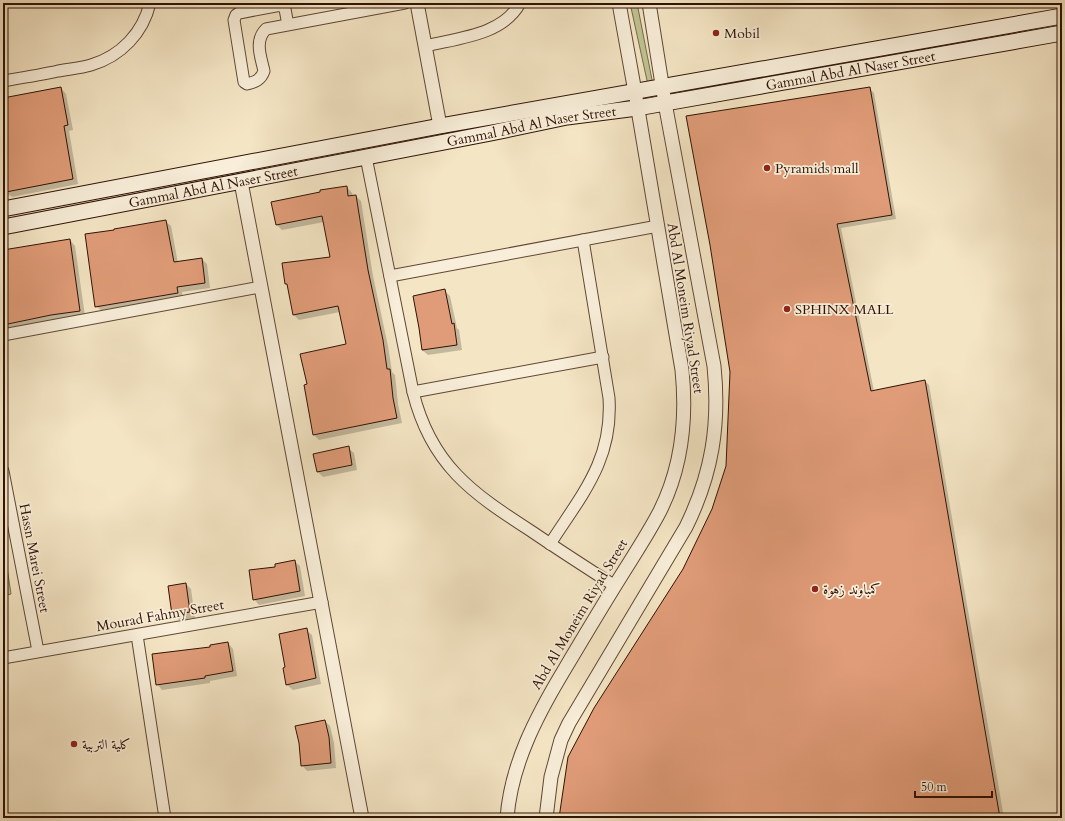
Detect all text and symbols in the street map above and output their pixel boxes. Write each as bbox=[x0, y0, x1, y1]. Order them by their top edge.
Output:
place label: Mobil bbox=[724, 24, 760, 43]
marker: Mobil bbox=[711, 28, 721, 38]
street label: Gammal Abd Al Naser Street bbox=[764, 46, 937, 95]
street label: Gammal Abd Al Naser Street bbox=[445, 102, 618, 151]
place label: Pyramids mall bbox=[775, 159, 859, 178]
street label: Gammal Abd Al Naser Street bbox=[127, 161, 300, 213]
marker: Pyramids mall bbox=[762, 163, 772, 173]
street label: Abd Al Moneim Riyad Street bbox=[663, 221, 708, 395]
place label: SPHINX MALL bbox=[795, 300, 894, 319]
marker: SPHINX MALL bbox=[782, 304, 792, 314]
street label: Hassn Marei Street bbox=[15, 502, 55, 615]
street label: Abd Al Moneim Riyad Street bbox=[527, 535, 632, 693]
place label: كمباوند زهوة bbox=[823, 580, 881, 599]
marker: كمباوند زهوة bbox=[810, 584, 820, 594]
street label: Mourad Fahmy Street bbox=[95, 595, 226, 636]
place label: كلية التربية bbox=[82, 735, 131, 754]
marker: كلية التربية bbox=[69, 739, 79, 749]
scale bar bbox=[915, 773, 992, 799]
text: 50 m bbox=[921, 779, 948, 795]

